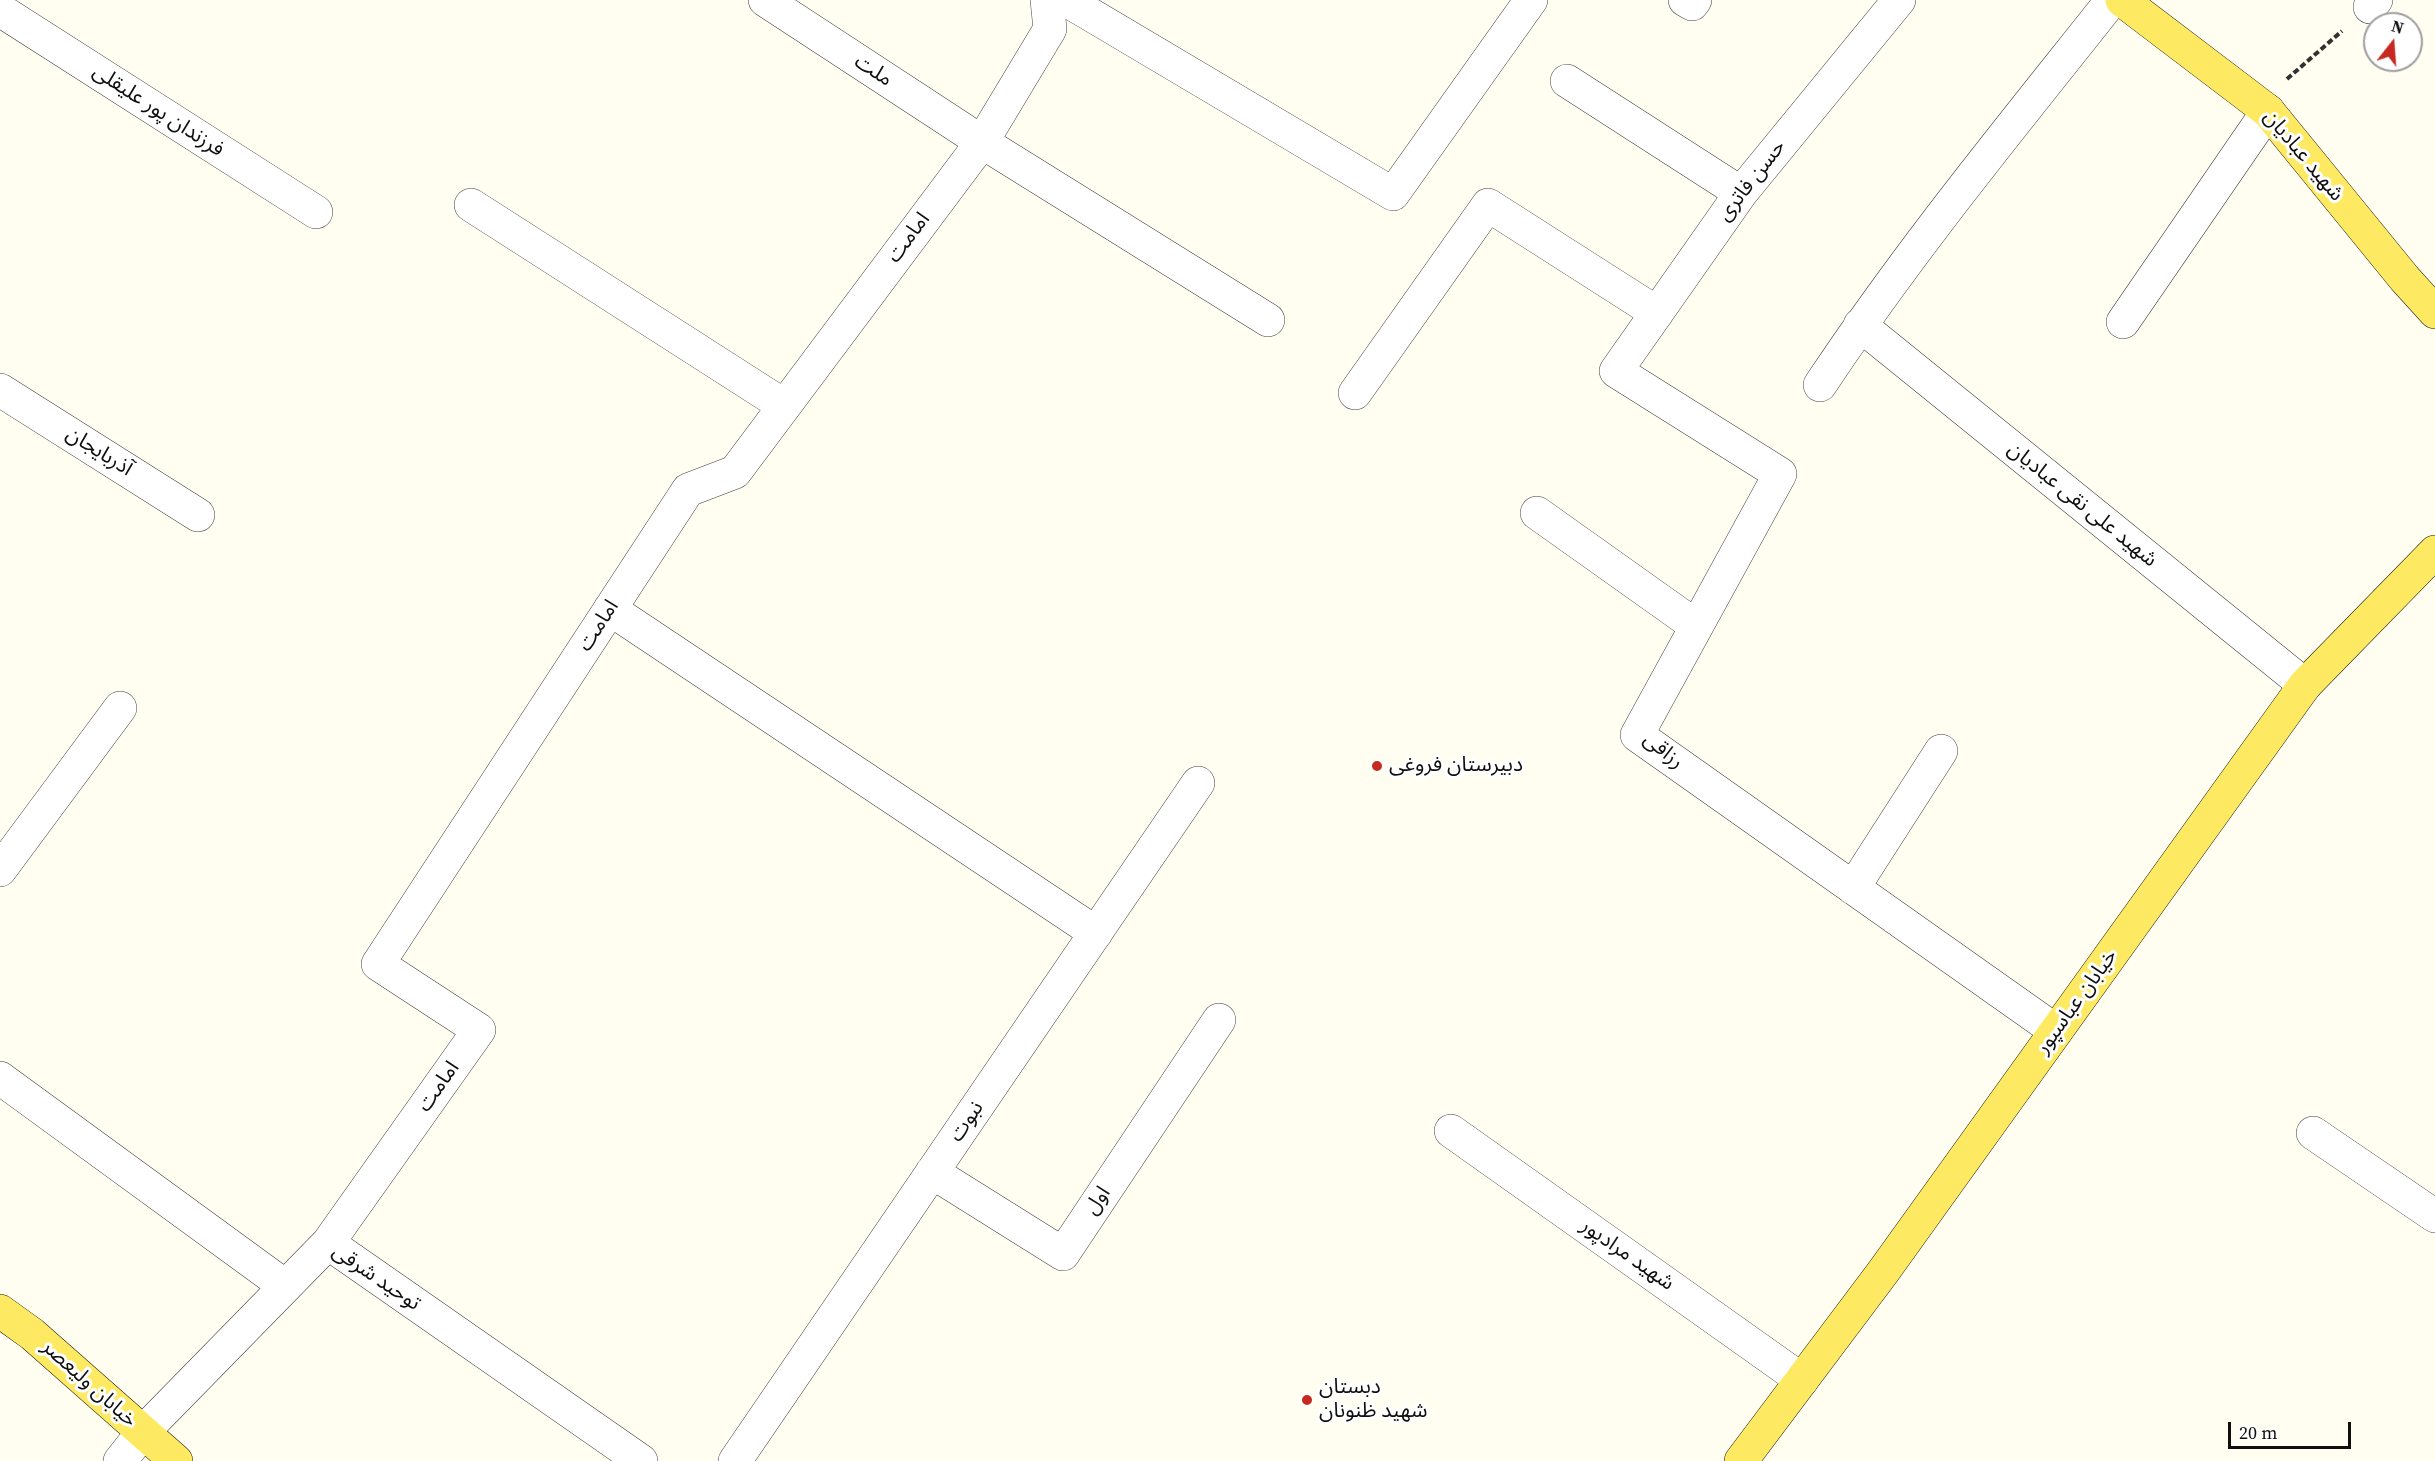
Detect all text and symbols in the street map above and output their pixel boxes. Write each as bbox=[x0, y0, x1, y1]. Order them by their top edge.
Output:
north arrow bbox=[2363, 12, 2423, 72]
text: N bbox=[2389, 14, 2406, 39]
street label: ملت bbox=[849, 49, 897, 93]
street label: فرزندان پور علیقلی bbox=[88, 59, 228, 163]
street label: شهید عبادیان bbox=[2257, 105, 2349, 207]
street label: حسن فاتری bbox=[1712, 135, 1792, 227]
street label: امامت bbox=[882, 208, 936, 268]
street label: آذربایجان bbox=[61, 422, 137, 482]
street label: شهید علی نقی عبادیان bbox=[2002, 437, 2162, 573]
street label: امامت bbox=[573, 596, 625, 656]
street label: رزاقی bbox=[1638, 727, 1688, 775]
place label: دبیرستان فروغی bbox=[1389, 753, 1523, 779]
marker: دبیرستان فروغی bbox=[1370, 759, 1384, 773]
street label: خیابان عباسپور bbox=[2031, 945, 2123, 1059]
street label: امامت bbox=[413, 1057, 465, 1117]
street label: نبوت bbox=[944, 1097, 990, 1147]
street label: اول bbox=[1079, 1182, 1117, 1220]
street label: شهید مرادپور bbox=[1575, 1213, 1679, 1297]
street label: توحید شرقی bbox=[327, 1239, 425, 1317]
street label: خیابان ولیعصر bbox=[36, 1335, 142, 1433]
place label: دبستان شهید ظنونان bbox=[1319, 1375, 1427, 1425]
marker: دبستان شهید ظنونان bbox=[1300, 1393, 1314, 1407]
scale bar bbox=[2231, 1410, 2354, 1448]
text: 20 m bbox=[2239, 1420, 2277, 1445]

